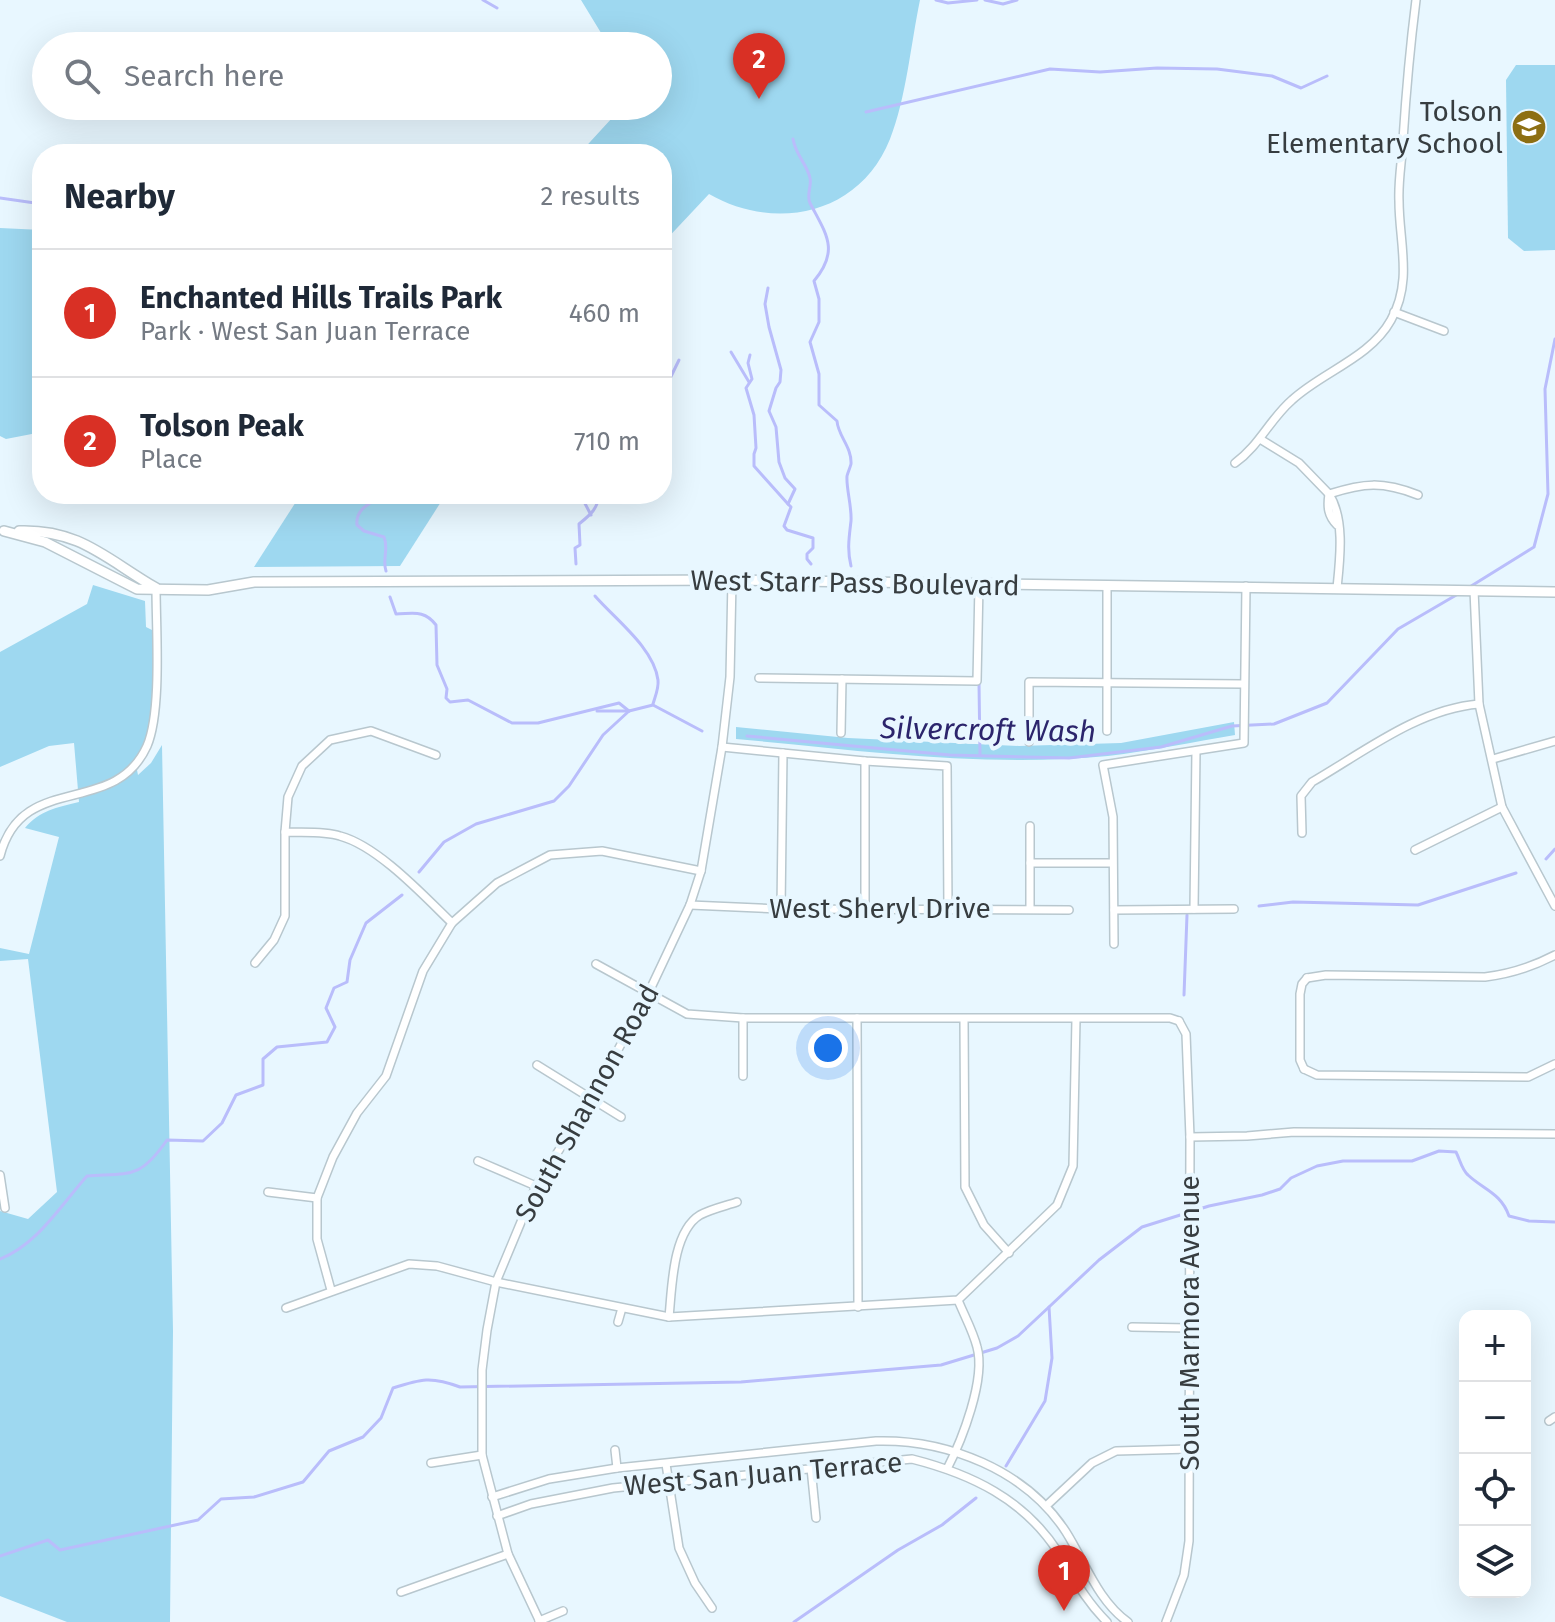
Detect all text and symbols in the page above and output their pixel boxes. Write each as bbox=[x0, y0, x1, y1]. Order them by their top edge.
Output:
search box bbox=[32, 32, 672, 120]
pin: 2 bbox=[733, 33, 785, 99]
icon: search bbox=[60, 54, 104, 98]
text: Search here bbox=[124, 58, 284, 94]
place label: Tolson Elementary School bbox=[1266, 95, 1503, 160]
school or university icon: Tolson Elementary School bbox=[1510, 108, 1548, 146]
text: Nearby bbox=[64, 176, 175, 217]
text: 2 results bbox=[540, 181, 640, 212]
text: Enchanted Hills Trails Park bbox=[140, 280, 502, 316]
text: 1 bbox=[84, 298, 96, 329]
text: 460 m bbox=[569, 298, 640, 329]
text: Park · West San Juan Terrace bbox=[140, 316, 470, 347]
text: Tolson Peak bbox=[140, 408, 304, 444]
text: 2 bbox=[83, 426, 97, 457]
text: 710 m bbox=[574, 426, 640, 457]
text: Place bbox=[140, 444, 203, 475]
street label: West Starr Pass Boulevard bbox=[690, 564, 1020, 602]
water label: Silvercroft Wash bbox=[879, 710, 1096, 750]
street label: West Sheryl Drive bbox=[769, 892, 991, 925]
street label: South Shannon Road bbox=[508, 979, 666, 1227]
your location bbox=[808, 1028, 848, 1068]
street label: South Marmora Avenue bbox=[1173, 1175, 1206, 1471]
map controls bbox=[1459, 1310, 1531, 1598]
button: + bbox=[1459, 1310, 1531, 1382]
button: − bbox=[1459, 1382, 1531, 1454]
street label: West San Juan Terrace bbox=[623, 1445, 903, 1503]
button: locate bbox=[1459, 1454, 1531, 1526]
button: layers bbox=[1459, 1526, 1531, 1598]
pin: 1 bbox=[1038, 1545, 1090, 1611]

